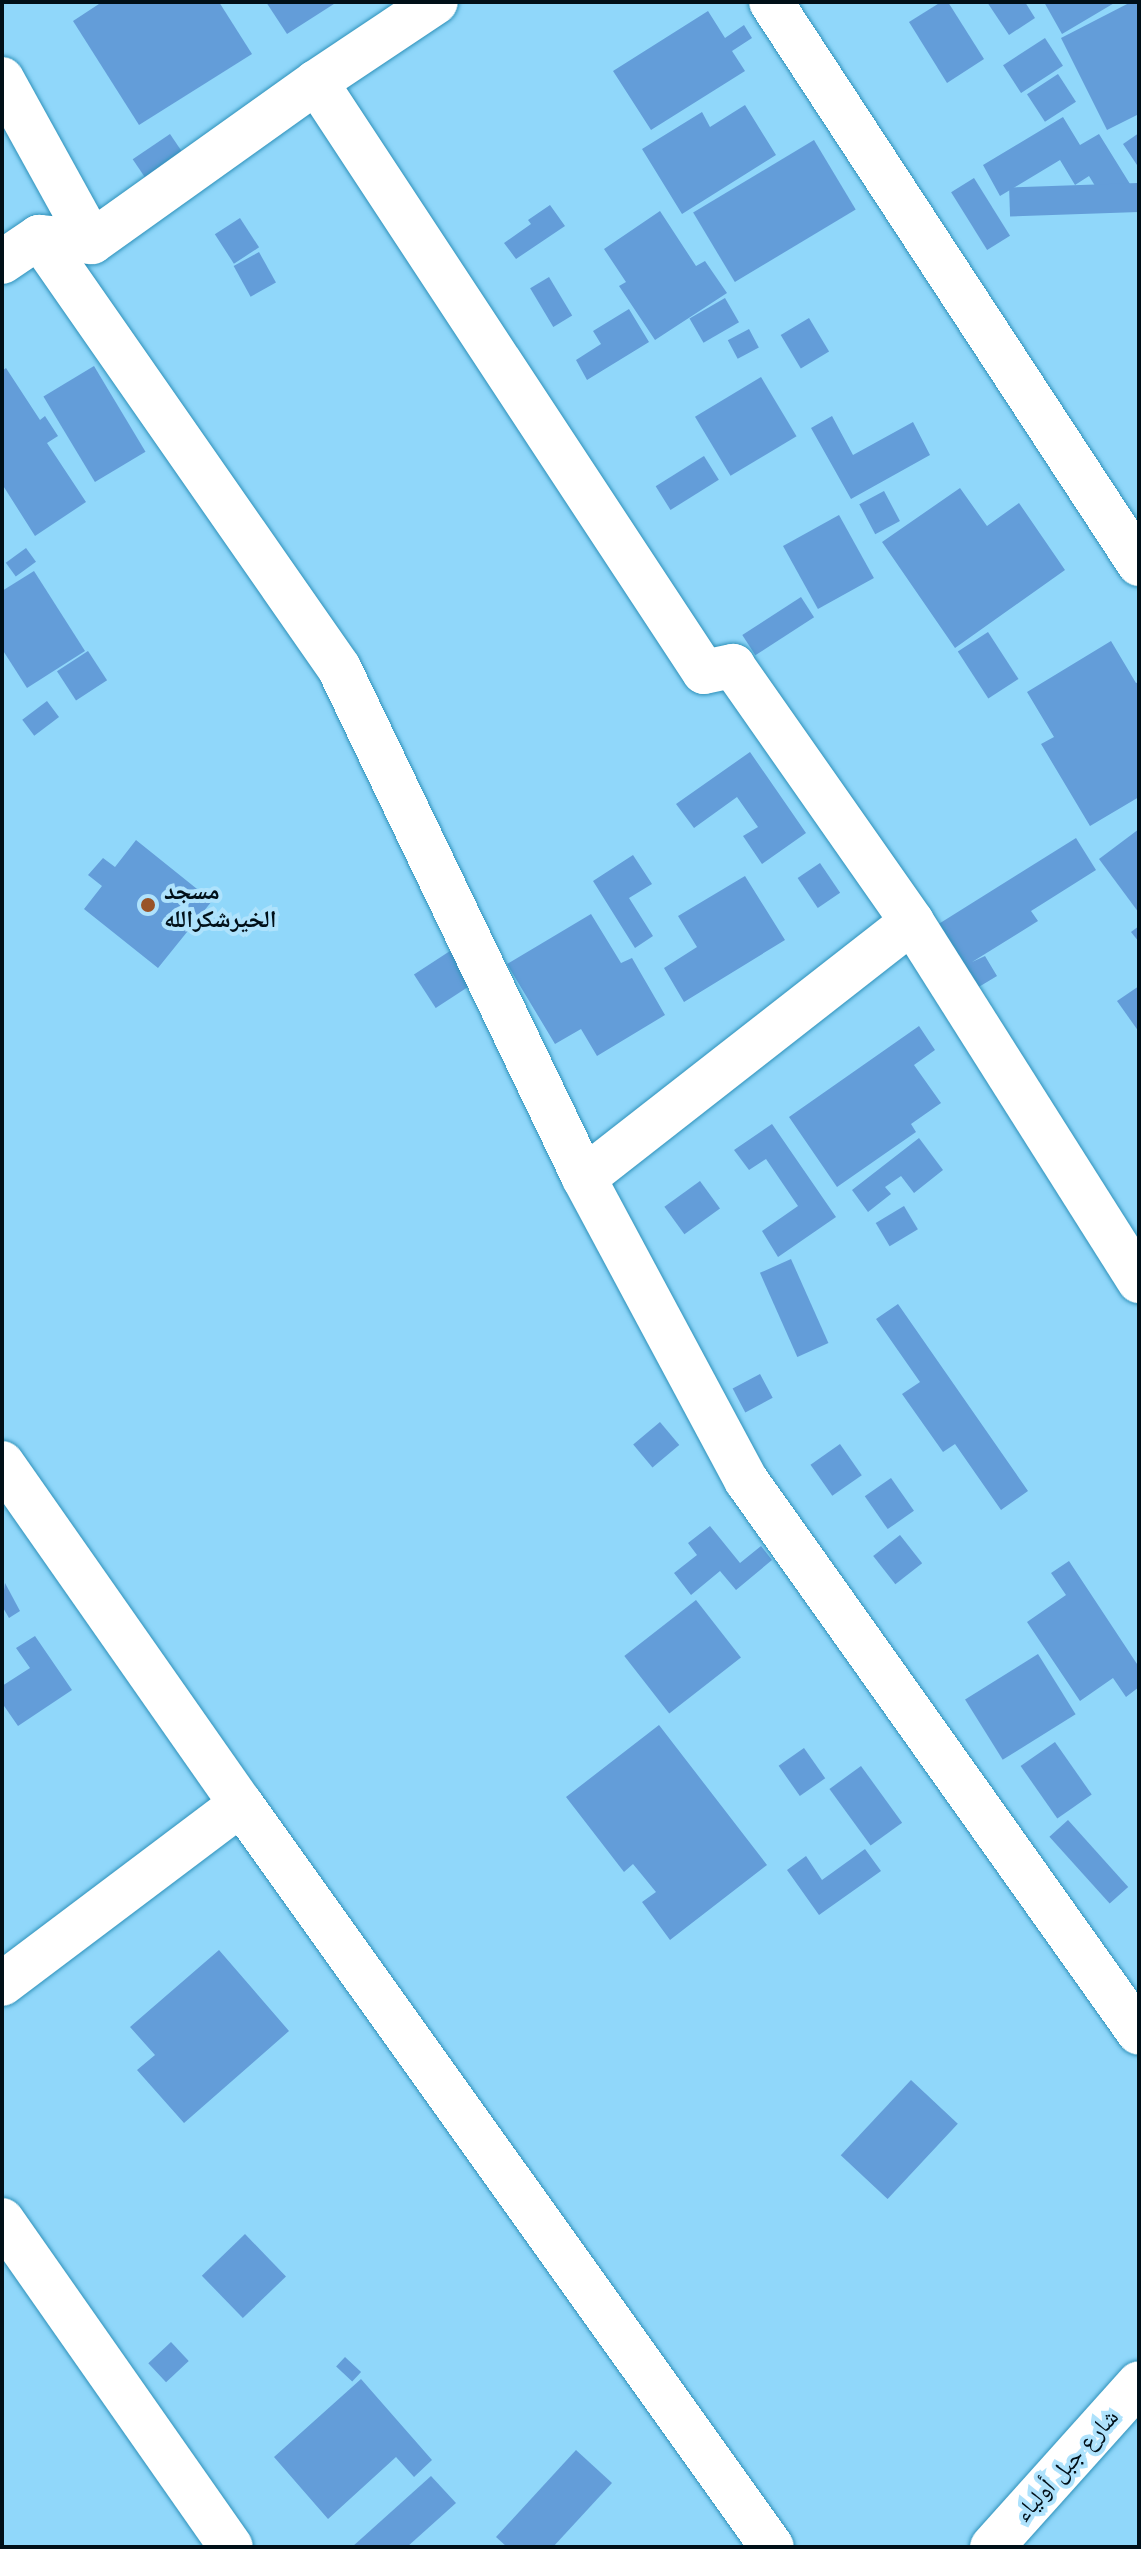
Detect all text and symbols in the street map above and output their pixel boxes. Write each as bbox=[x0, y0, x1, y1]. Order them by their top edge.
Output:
place label: مسجد الخيرشكرالله bbox=[164, 877, 276, 933]
marker: مسجد الخيرشكرالله bbox=[139, 896, 157, 914]
street label: شارع جبل أولياء bbox=[1008, 2403, 1124, 2527]

